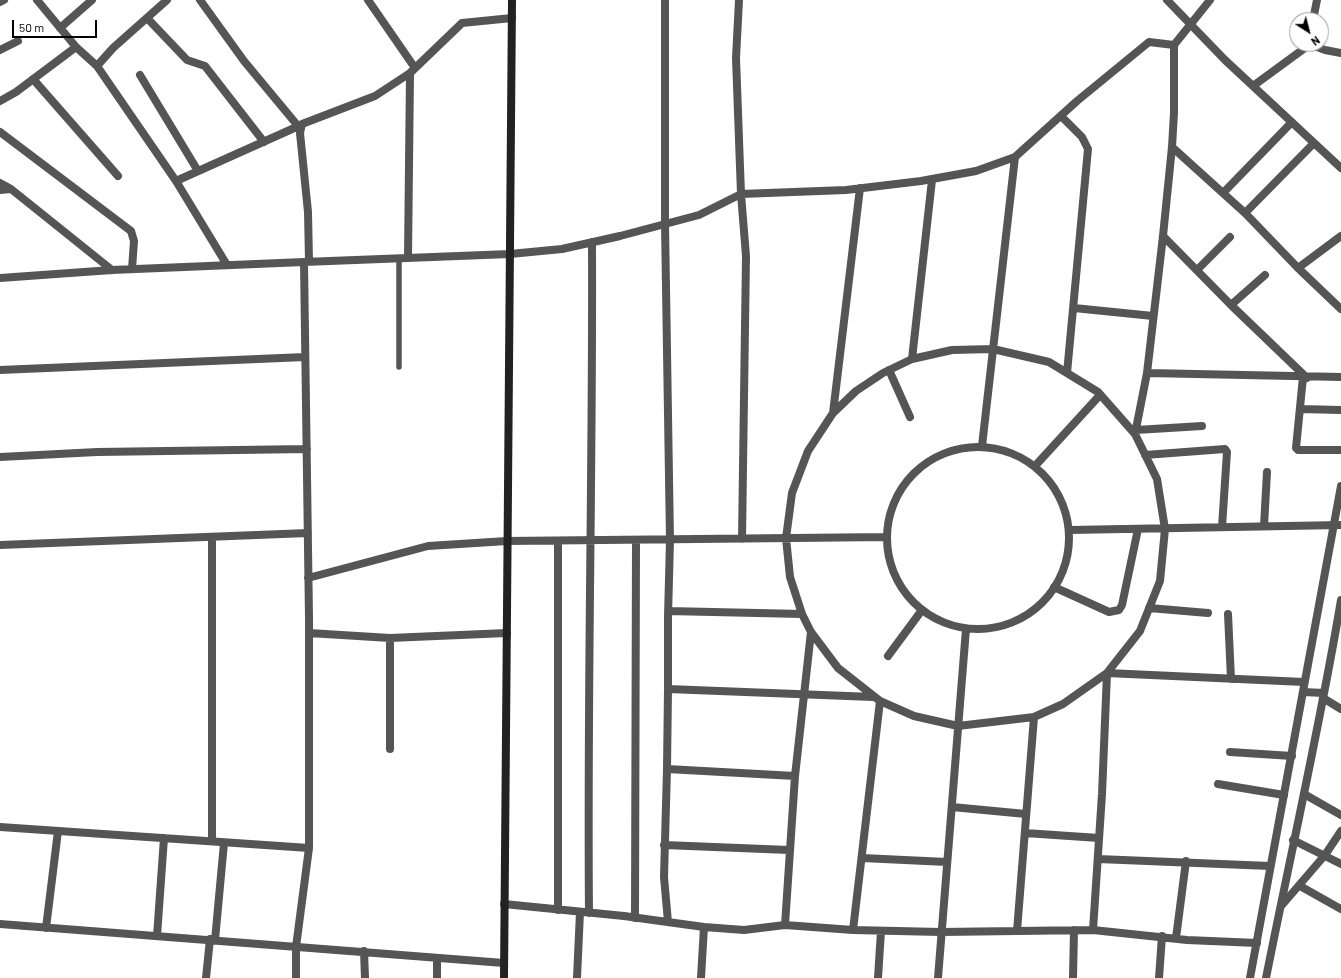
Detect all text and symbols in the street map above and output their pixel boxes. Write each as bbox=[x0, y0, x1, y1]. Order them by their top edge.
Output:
scale bar bbox=[14, 12, 99, 38]
north arrow bbox=[1289, 12, 1329, 52]
text: 50 m bbox=[19, 20, 44, 34]
text: N bbox=[1309, 34, 1323, 49]

